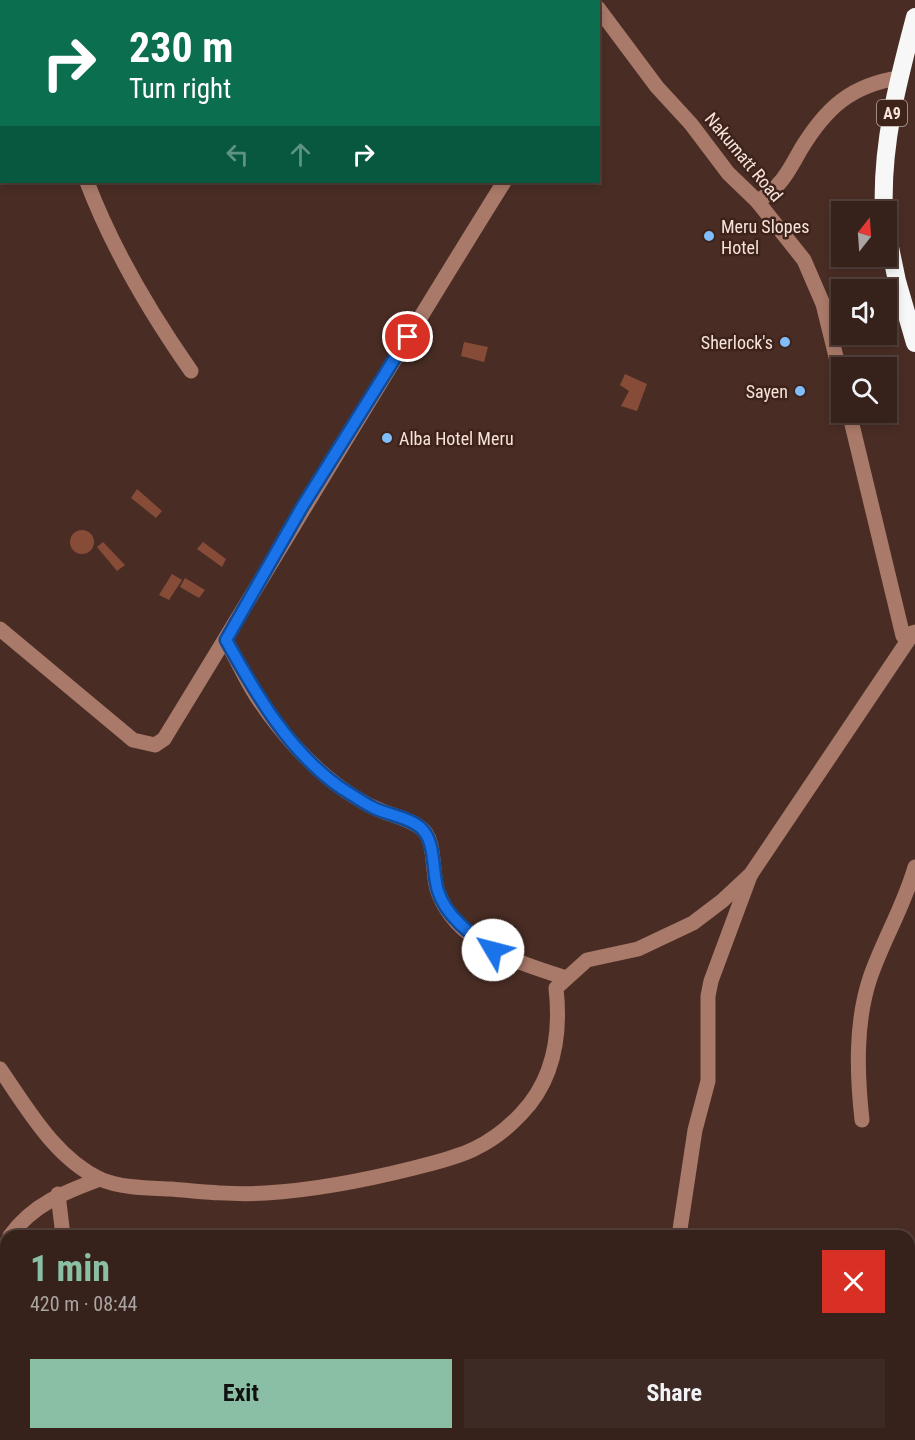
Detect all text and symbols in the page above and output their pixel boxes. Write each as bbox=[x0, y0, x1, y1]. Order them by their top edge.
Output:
text: 230 m bbox=[129, 23, 234, 72]
icon: right bbox=[30, 24, 108, 102]
text: Turn right bbox=[129, 73, 231, 105]
road number: A9 bbox=[877, 100, 907, 126]
street label: Nakumatt Road bbox=[701, 108, 787, 206]
icon: left bbox=[221, 138, 254, 171]
icon: ahead bbox=[284, 138, 317, 171]
icon: right bbox=[347, 138, 380, 171]
north arrow bbox=[831, 201, 897, 267]
map controls bbox=[831, 201, 897, 423]
place label: Meru Slopes Hotel bbox=[721, 216, 809, 258]
marker: Meru Slopes Hotel bbox=[702, 229, 716, 243]
button: sound bbox=[831, 279, 897, 345]
pin bbox=[382, 311, 433, 362]
icon: arrive bbox=[391, 320, 424, 353]
place label: Sherlock's bbox=[701, 332, 773, 353]
marker: Sherlock's bbox=[778, 335, 792, 349]
button: search bbox=[831, 357, 897, 423]
place label: Sayen bbox=[746, 381, 788, 402]
marker: Sayen bbox=[793, 384, 807, 398]
place label: Alba Hotel Meru bbox=[399, 428, 514, 449]
marker: Alba Hotel Meru bbox=[380, 431, 394, 445]
position arrow bbox=[461, 918, 525, 982]
text: 1 min bbox=[30, 1248, 110, 1290]
button: close bbox=[822, 1250, 885, 1313]
text: 420 m · 08:44 bbox=[30, 1292, 137, 1316]
button: Exit bbox=[30, 1359, 452, 1428]
button: Share bbox=[464, 1359, 885, 1428]

